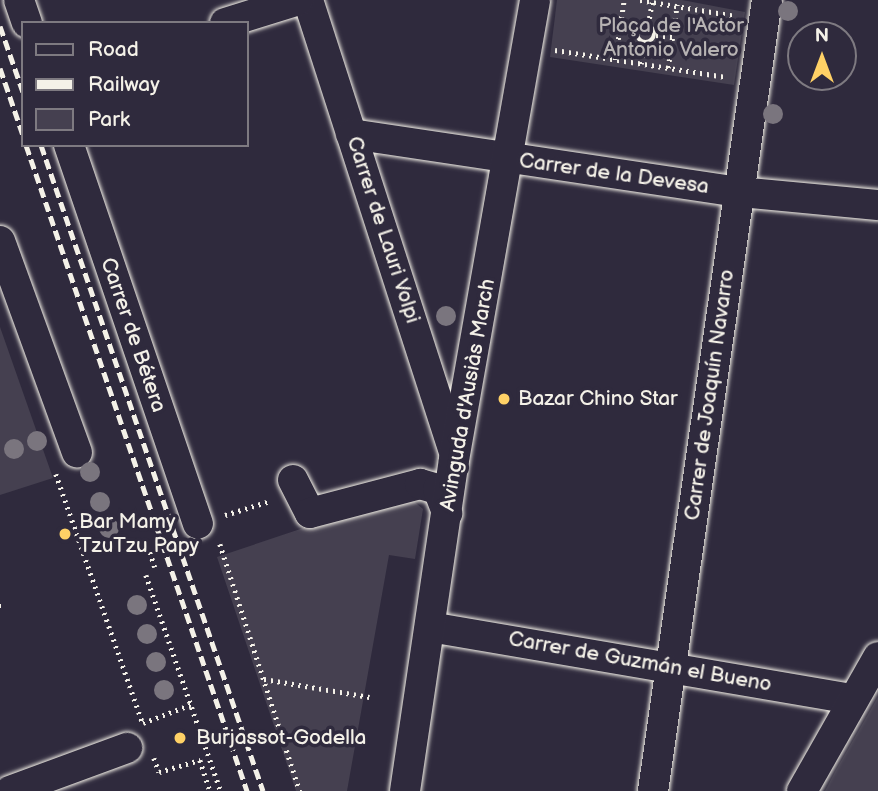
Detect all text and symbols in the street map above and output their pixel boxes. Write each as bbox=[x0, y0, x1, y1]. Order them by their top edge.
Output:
park label: Plaça de l'Actor Antonio Valero bbox=[598, 13, 744, 63]
legend bbox=[21, 21, 248, 147]
north arrow bbox=[787, 21, 857, 91]
text: N bbox=[815, 25, 829, 48]
text: Road bbox=[88, 37, 139, 62]
text: Railway bbox=[88, 72, 160, 97]
text: Park bbox=[88, 107, 130, 132]
street label: Carrer de Lauri Volpi bbox=[341, 133, 425, 327]
street label: Carrer de la Devesa bbox=[517, 148, 711, 200]
street label: Carrer de Bétera bbox=[95, 254, 171, 416]
street label: Carrer de Joaquín Navarro bbox=[680, 267, 740, 523]
street label: Avinguda d'Ausiàs March bbox=[435, 277, 501, 513]
place label: Bazar Chino Star bbox=[518, 386, 678, 412]
marker: Bazar Chino Star bbox=[496, 391, 512, 407]
place label: Bar Mamy TzuTzu Papy bbox=[79, 509, 199, 559]
marker: Bar Mamy TzuTzu Papy bbox=[57, 526, 73, 542]
street label: Carrer de Guzmán el Bueno bbox=[506, 626, 774, 698]
place label: Burjassot-Godella bbox=[196, 725, 366, 751]
marker: Burjassot-Godella bbox=[170, 728, 190, 748]

